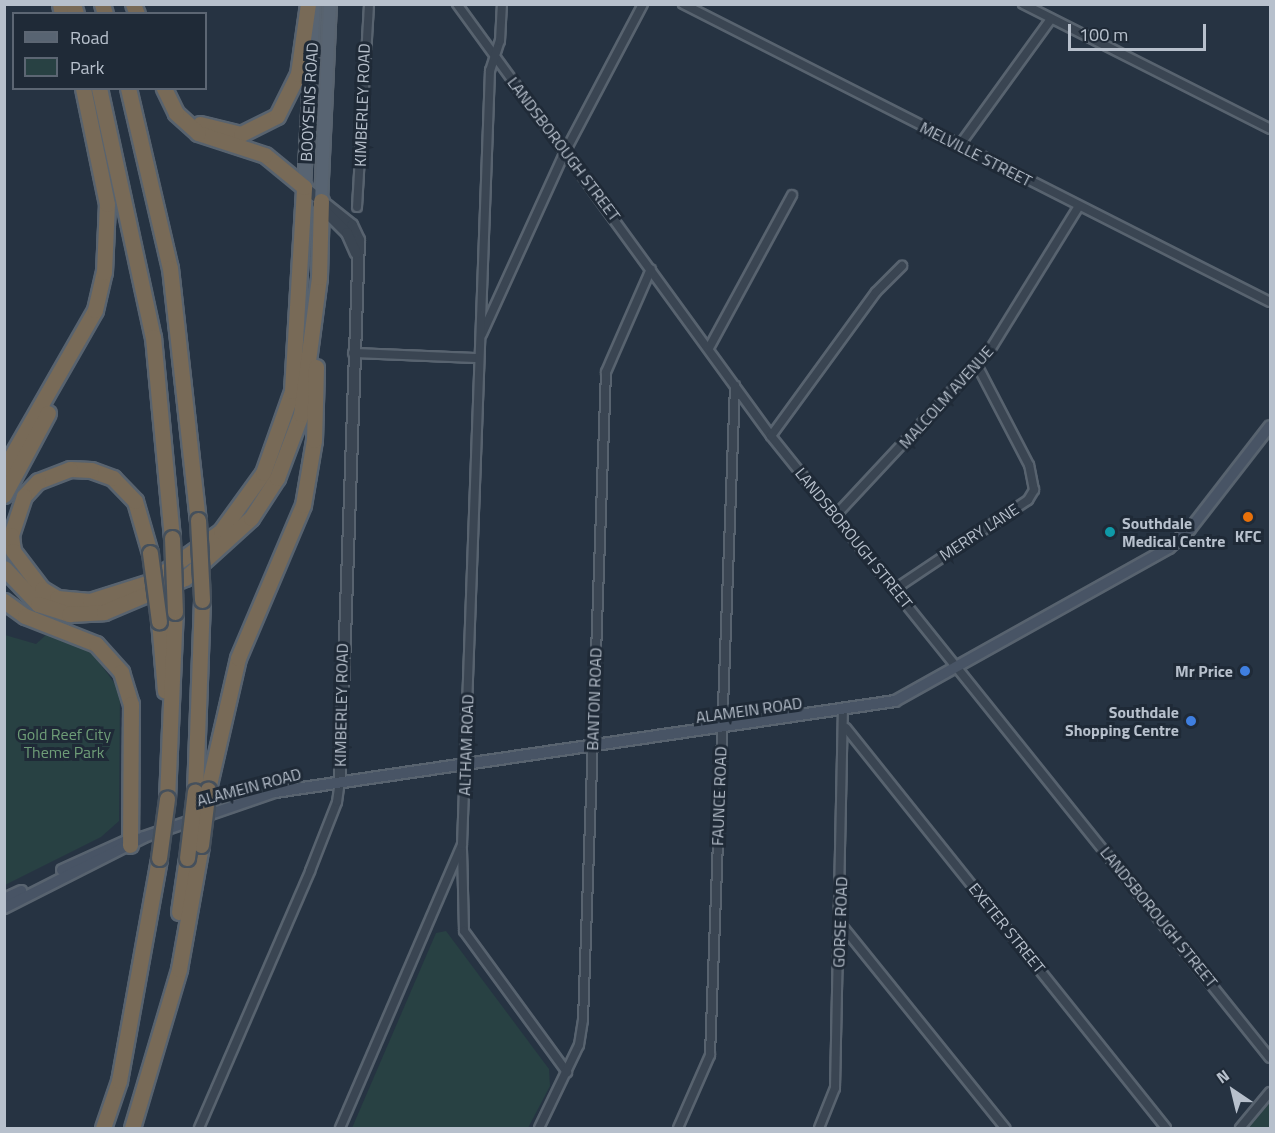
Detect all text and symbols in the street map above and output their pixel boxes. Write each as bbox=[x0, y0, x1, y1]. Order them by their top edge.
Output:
legend bbox=[12, 12, 207, 90]
scale bar bbox=[1071, 12, 1209, 50]
text: 100 m bbox=[1079, 21, 1128, 48]
text: Road bbox=[70, 24, 109, 51]
street label: BOOYSENS ROAD bbox=[296, 42, 322, 162]
street label: KIMBERLEY ROAD bbox=[350, 43, 374, 167]
text: Park bbox=[70, 54, 104, 81]
street label: LANDSBOROUGH STREET bbox=[504, 73, 624, 225]
street label: MELVILLE STREET bbox=[917, 118, 1035, 190]
street label: MALCOLM AVENUE bbox=[895, 342, 997, 452]
street label: LANDSBOROUGH STREET bbox=[791, 464, 917, 612]
street label: MERRY LANE bbox=[936, 499, 1022, 565]
marker: KFC bbox=[1241, 510, 1255, 524]
place label: Southdale Medical Centre bbox=[1122, 513, 1225, 551]
marker: Southdale Medical Centre bbox=[1103, 525, 1117, 539]
place label: KFC bbox=[1235, 526, 1261, 546]
street label: KIMBERLEY ROAD bbox=[330, 643, 352, 767]
street label: BANTON ROAD bbox=[583, 647, 605, 751]
place label: Mr Price bbox=[1175, 661, 1233, 681]
marker: Mr Price bbox=[1238, 664, 1252, 678]
street label: ALAMEIN ROAD bbox=[694, 693, 804, 727]
street label: ALTHAM ROAD bbox=[455, 694, 477, 796]
place label: Southdale Shopping Centre bbox=[1065, 702, 1179, 740]
marker: Southdale Shopping Centre bbox=[1184, 714, 1198, 728]
park label: Gold Reef City Theme Park bbox=[17, 724, 111, 762]
street label: FAUNCE ROAD bbox=[708, 746, 730, 846]
street label: ALAMEIN ROAD bbox=[195, 764, 303, 810]
street label: LANDSBOROUGH STREET bbox=[1096, 843, 1222, 991]
street label: GORSE ROAD bbox=[829, 876, 851, 968]
street label: EXETER STREET bbox=[965, 879, 1049, 977]
north arrow bbox=[1203, 1061, 1263, 1121]
text: N bbox=[1211, 1063, 1234, 1089]

